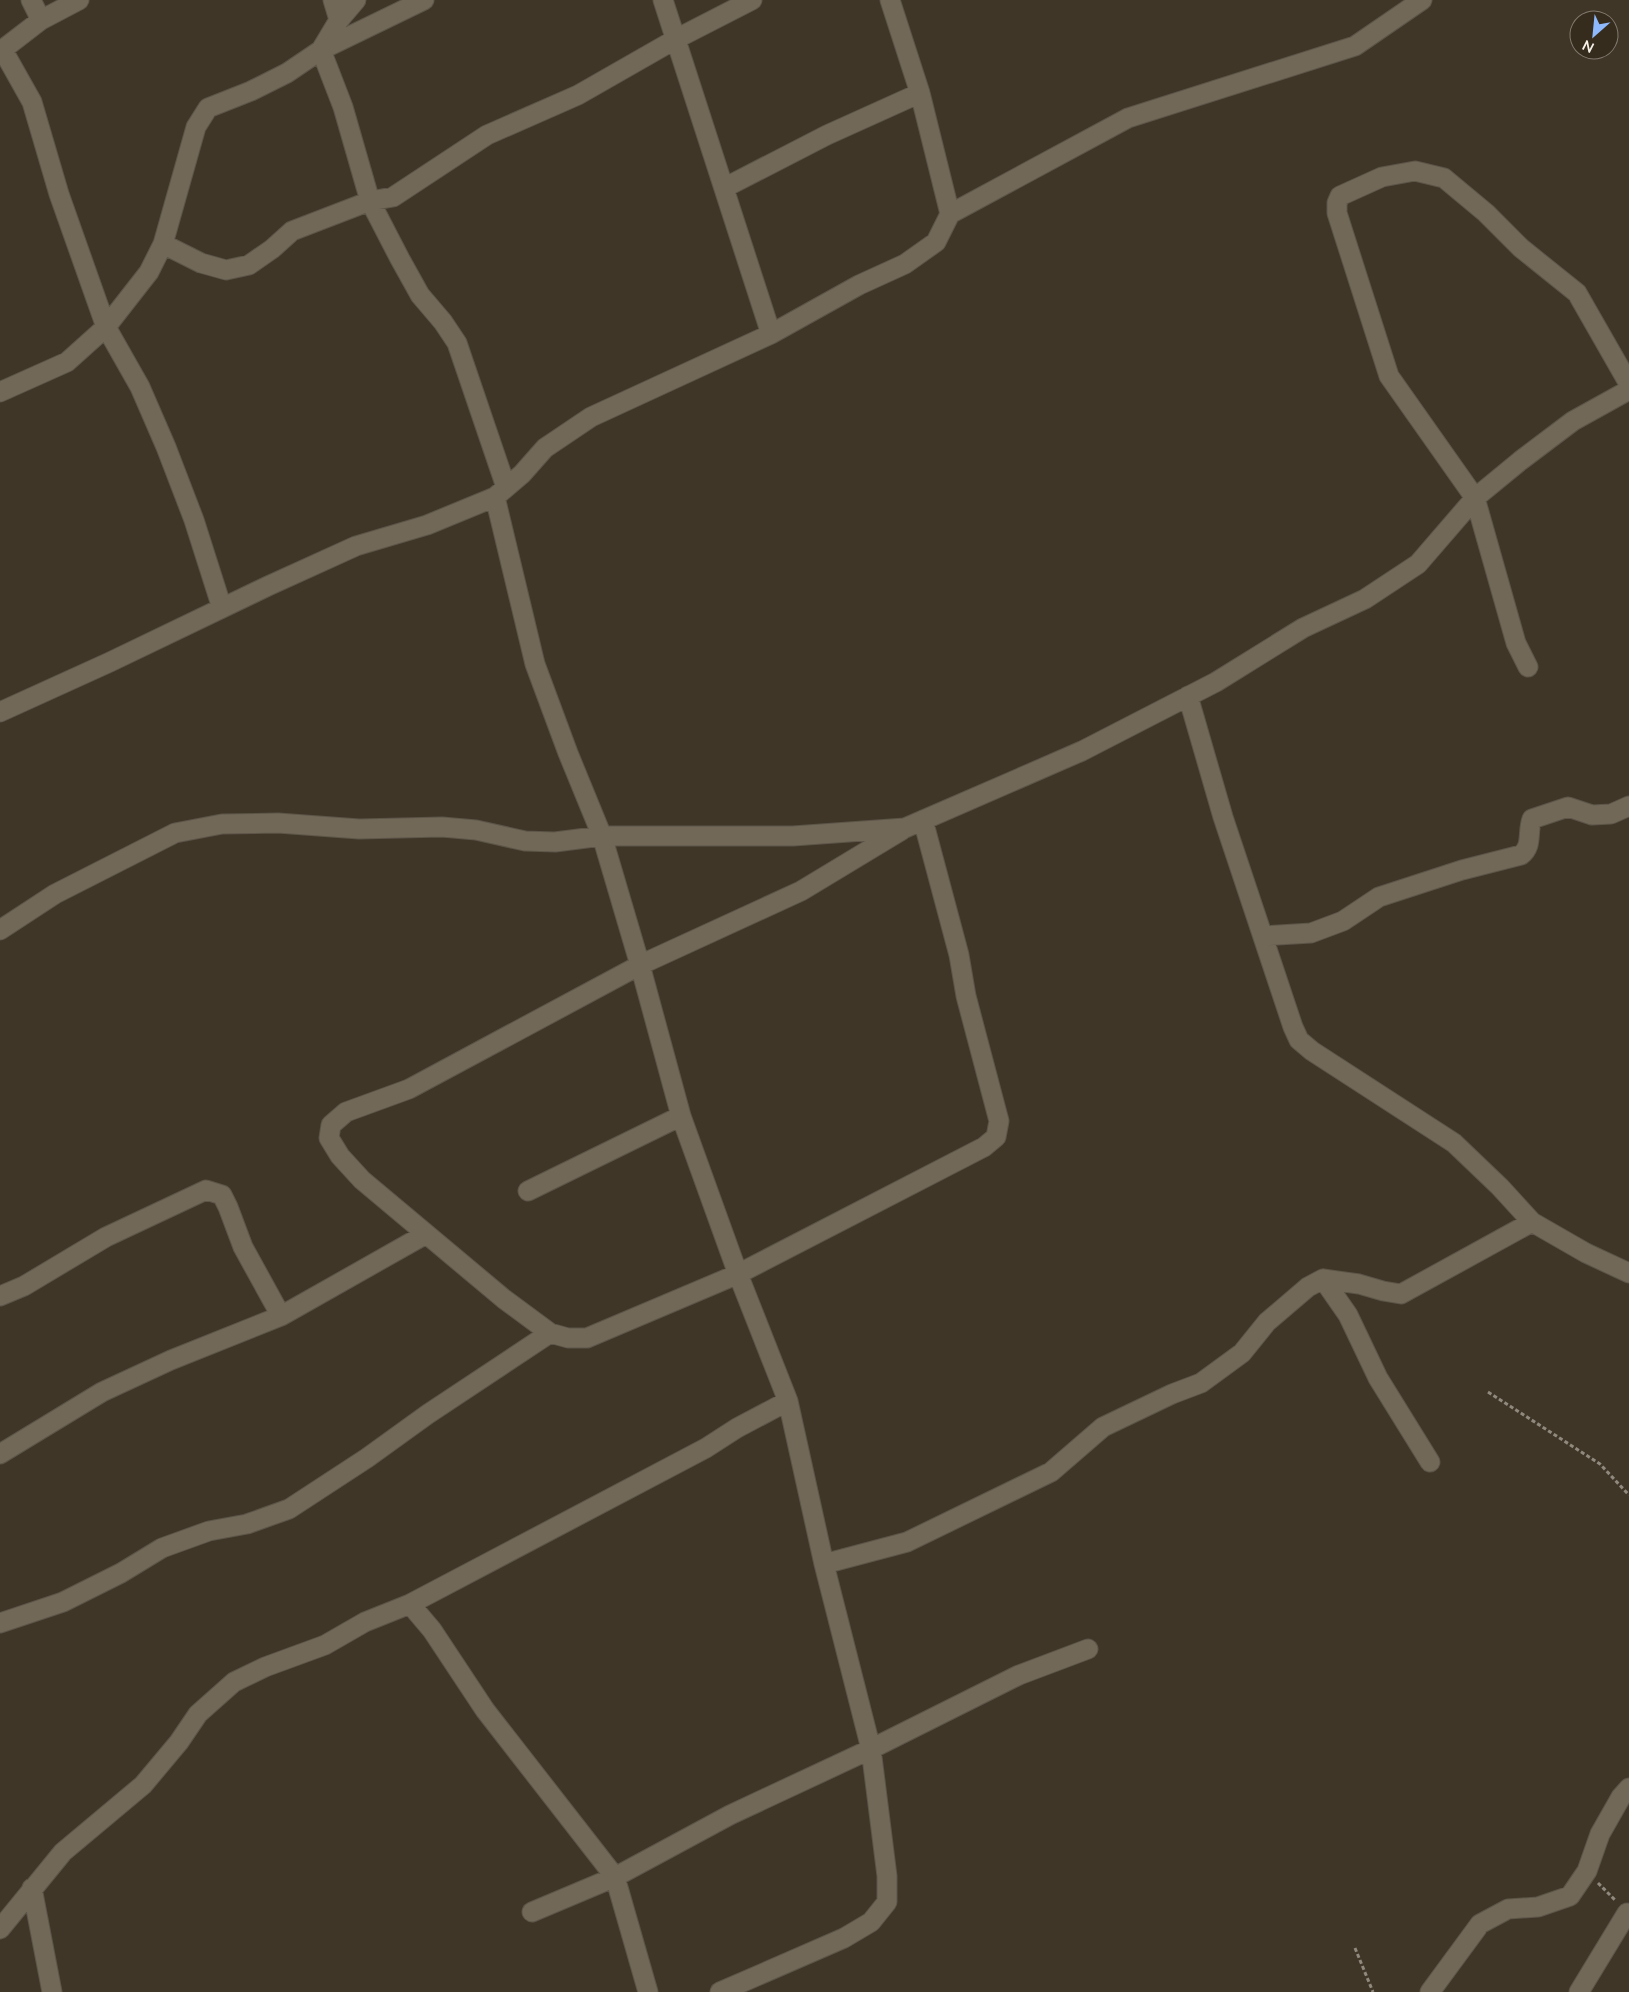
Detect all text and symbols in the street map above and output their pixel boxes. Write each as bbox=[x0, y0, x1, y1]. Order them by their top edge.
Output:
north arrow bbox=[1569, 10, 1619, 60]
text: N bbox=[1579, 37, 1597, 57]

